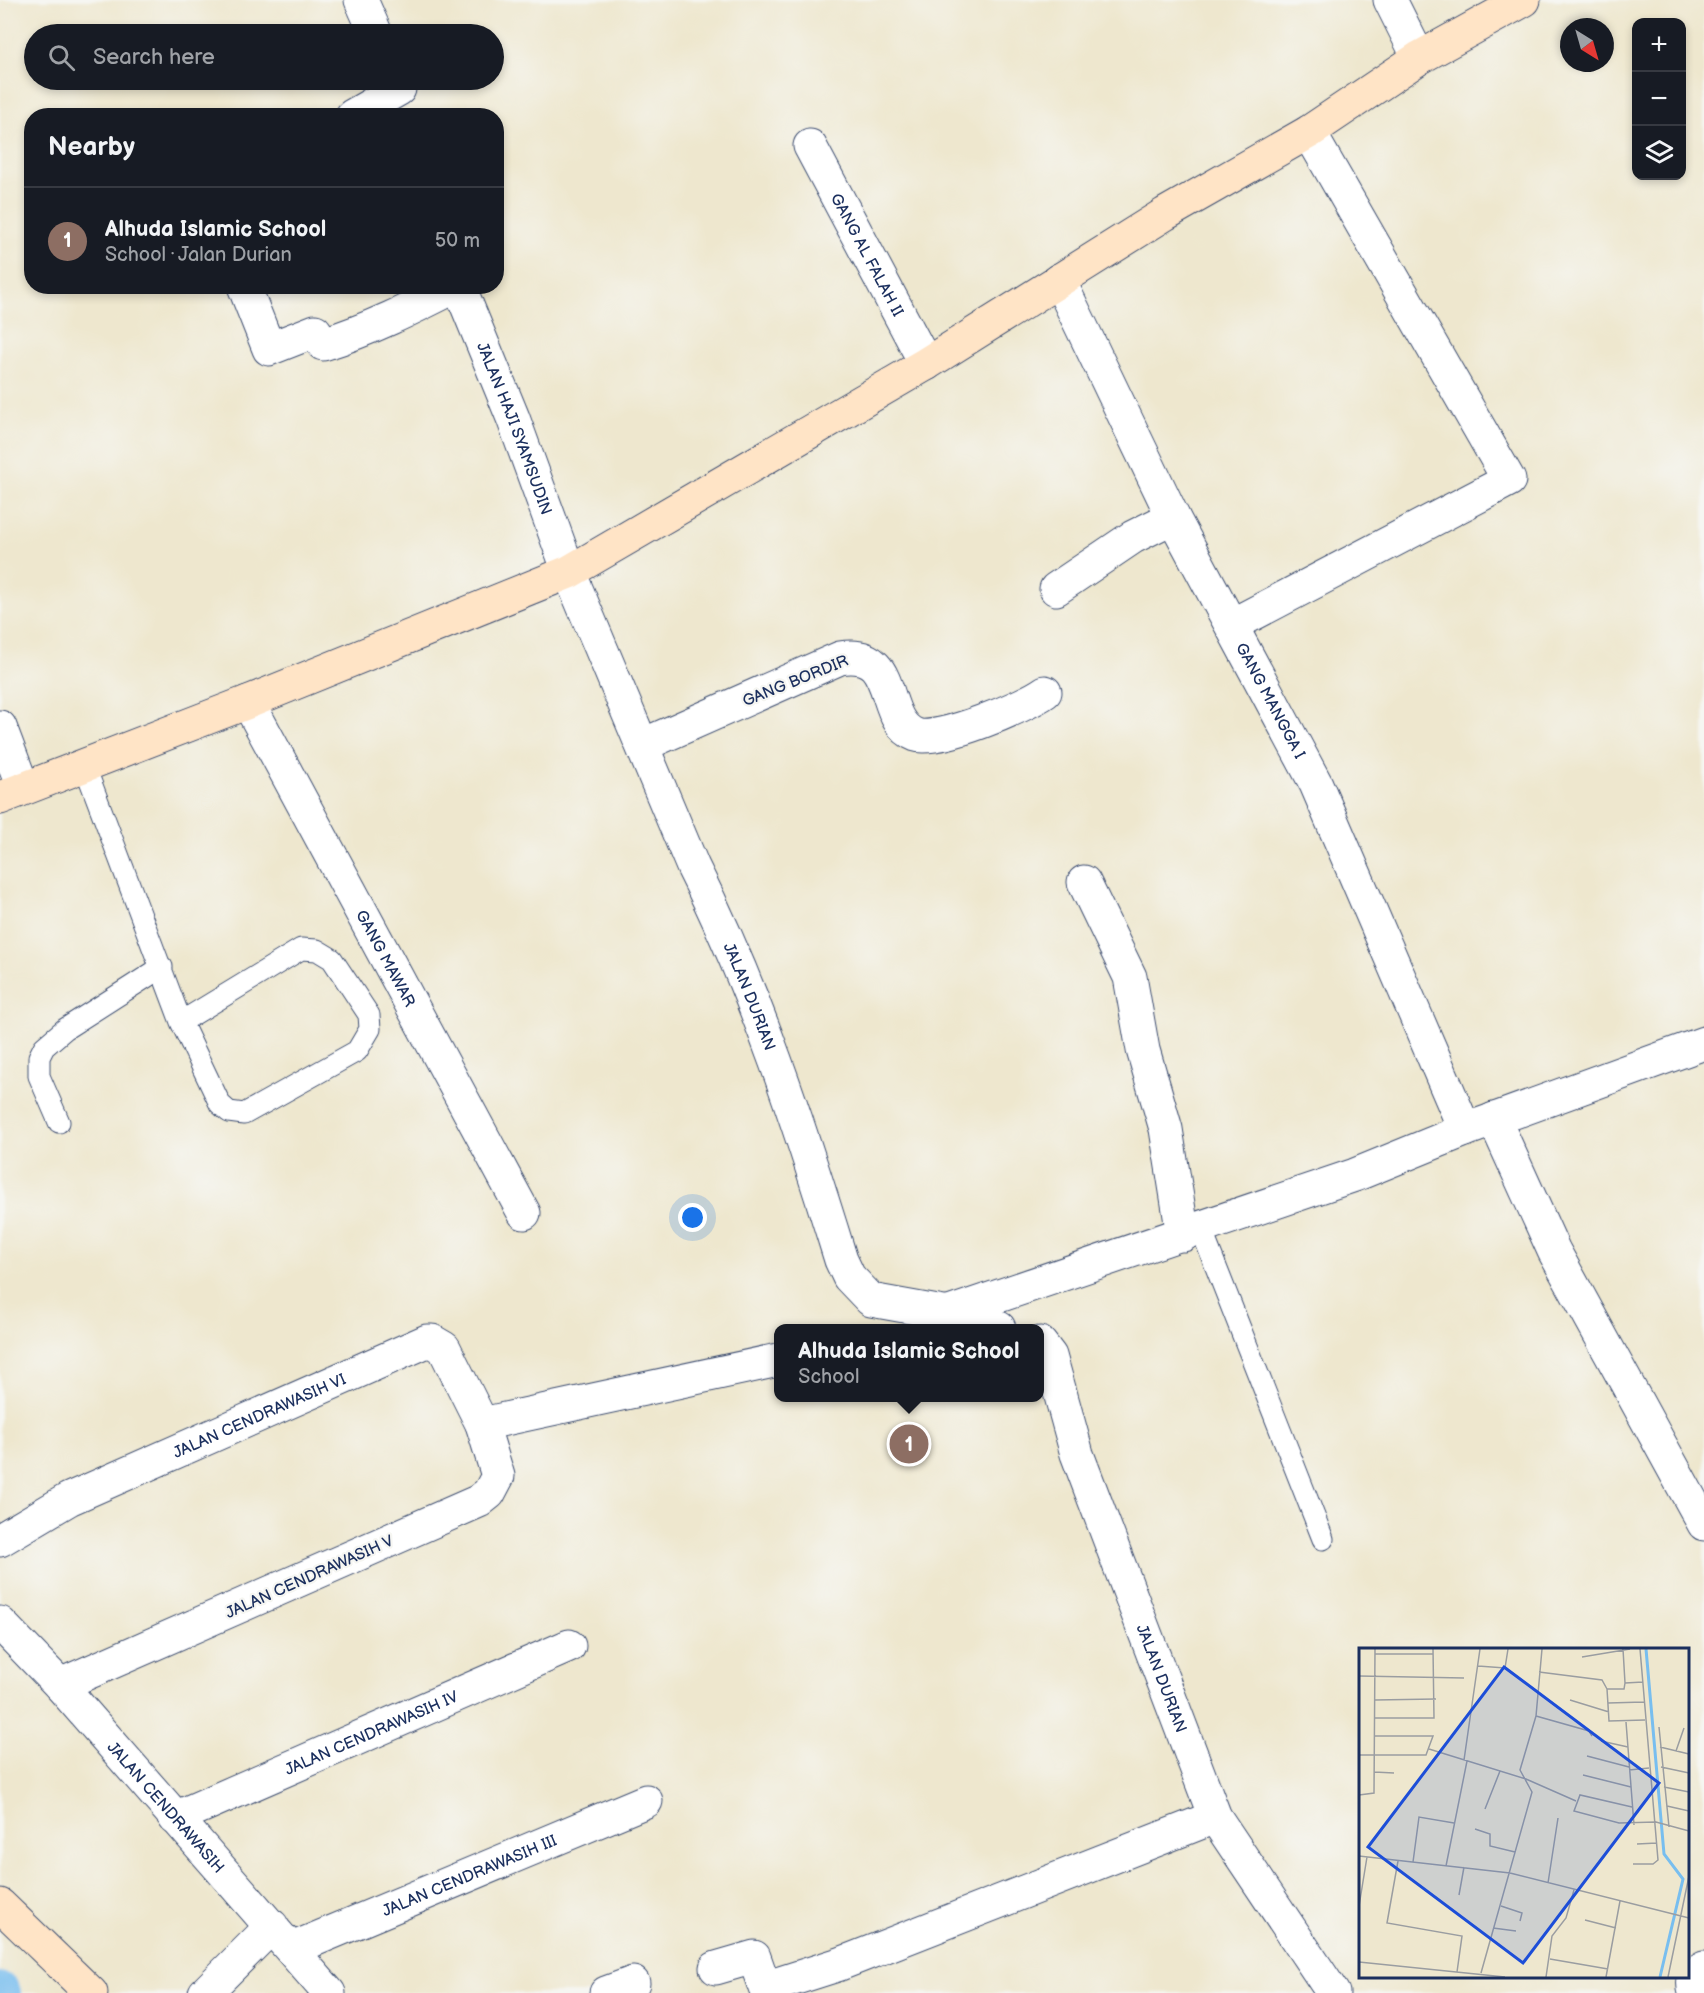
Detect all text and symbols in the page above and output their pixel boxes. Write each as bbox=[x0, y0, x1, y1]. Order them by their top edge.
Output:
north arrow bbox=[1560, 18, 1614, 72]
map controls bbox=[1632, 18, 1686, 180]
button: + bbox=[1632, 18, 1686, 72]
search box bbox=[24, 24, 504, 90]
icon: search bbox=[45, 41, 78, 74]
text: Search here bbox=[93, 44, 215, 71]
button: − bbox=[1632, 72, 1686, 126]
button: layers bbox=[1632, 126, 1686, 180]
text: Nearby bbox=[48, 132, 135, 163]
street label: GANG AL FALAH II bbox=[826, 190, 907, 320]
text: Alhuda Islamic School bbox=[105, 216, 326, 243]
text: 1 bbox=[63, 229, 72, 253]
text: 50 m bbox=[435, 229, 480, 253]
text: School · Jalan Durian bbox=[105, 243, 292, 267]
street label: JALAN HAJI SYAMSUDIN bbox=[472, 340, 555, 518]
street label: GANG MANGGA I bbox=[1231, 640, 1309, 762]
street label: GANG BORDIR bbox=[740, 652, 851, 711]
street label: GANG MAWAR bbox=[351, 907, 419, 1010]
street label: JALAN DURIAN bbox=[719, 940, 779, 1053]
your location bbox=[678, 1203, 707, 1232]
popup bbox=[774, 1324, 1044, 1402]
text: Alhuda Islamic School bbox=[798, 1338, 1020, 1365]
text: School bbox=[798, 1365, 859, 1389]
street label: JALAN CENDRAWASIH VI bbox=[170, 1370, 349, 1463]
pin: 1 bbox=[890, 1422, 928, 1466]
street label: JALAN CENDRAWASIH V bbox=[223, 1532, 397, 1623]
street label: JALAN DURIAN bbox=[1132, 1622, 1190, 1736]
inset map bbox=[1359, 1648, 1689, 1978]
street label: JALAN CENDRAWASIH IV bbox=[282, 1688, 461, 1780]
street label: JALAN CENDRAWASIH bbox=[103, 1738, 228, 1877]
street label: JALAN CENDRAWASIH III bbox=[380, 1831, 560, 1921]

